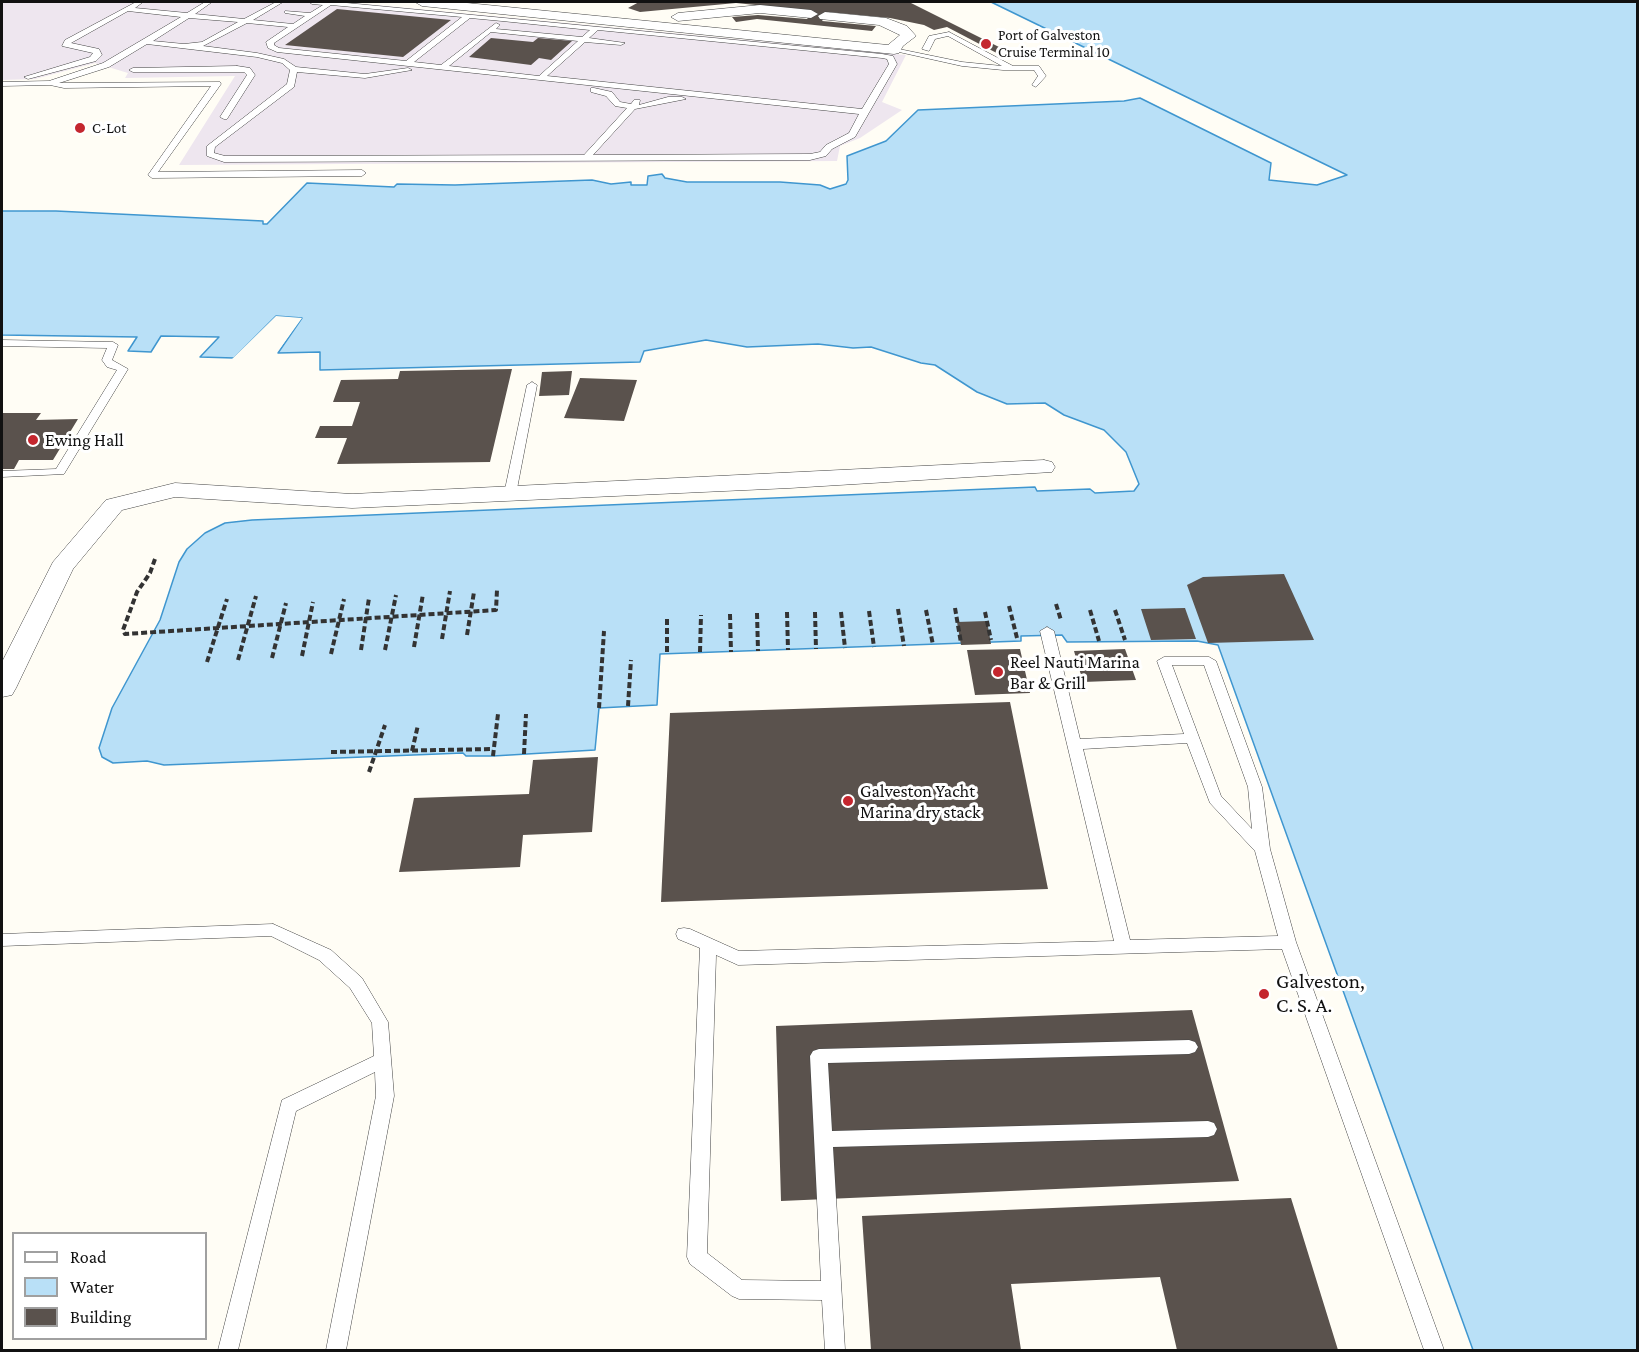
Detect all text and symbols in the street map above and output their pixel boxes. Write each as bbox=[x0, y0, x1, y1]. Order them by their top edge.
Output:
place label: Port of Galveston Cruise Terminal 10 bbox=[998, 26, 1110, 61]
marker: Port of Galveston Cruise Terminal 10 bbox=[979, 37, 993, 51]
place label: C-Lot bbox=[92, 119, 126, 137]
marker: C-Lot bbox=[73, 121, 87, 135]
place label: Ewing Hall bbox=[45, 429, 124, 451]
marker: Ewing Hall bbox=[26, 433, 40, 447]
place label: Reel Nauti Marina Bar & Grill bbox=[1010, 651, 1140, 694]
marker: Reel Nauti Marina Bar & Grill bbox=[991, 665, 1005, 679]
place label: Galveston Yacht Marina dry stack bbox=[860, 780, 981, 822]
marker: Galveston Yacht Marina dry stack bbox=[841, 794, 855, 808]
place label: Galveston, C. S. A. bbox=[1276, 969, 1365, 1019]
marker: Galveston, C. S. A. bbox=[1257, 987, 1271, 1001]
legend bbox=[12, 1232, 207, 1340]
text: Road bbox=[70, 1247, 107, 1267]
text: Water bbox=[70, 1277, 114, 1297]
text: Building bbox=[70, 1307, 131, 1327]

